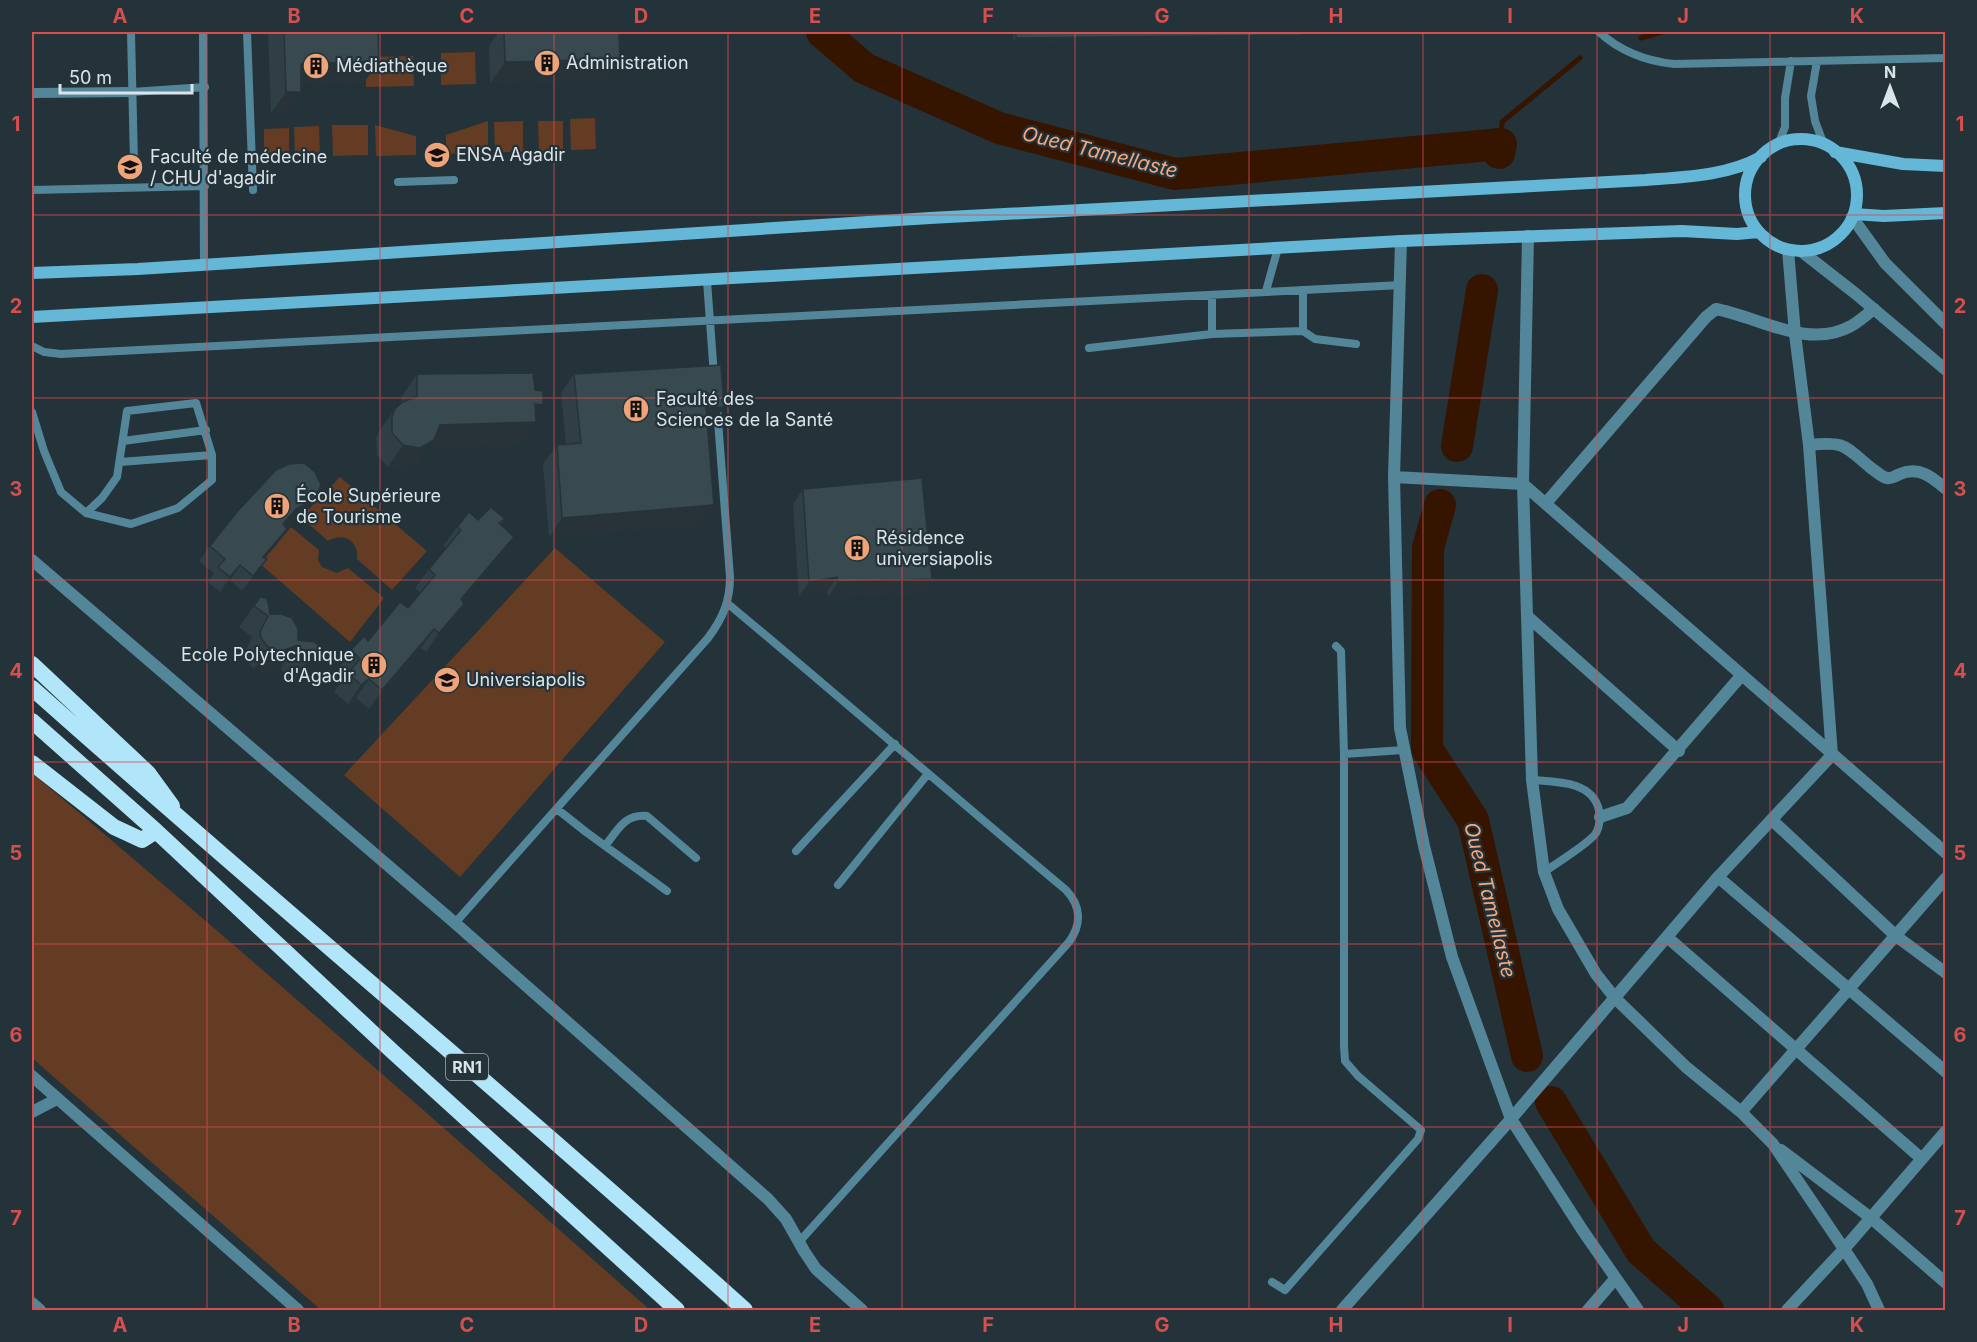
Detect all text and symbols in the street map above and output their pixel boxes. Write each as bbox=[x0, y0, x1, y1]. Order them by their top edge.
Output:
text: A bbox=[113, 4, 128, 28]
text: B bbox=[287, 4, 301, 28]
text: C bbox=[460, 4, 474, 28]
text: D bbox=[634, 4, 648, 28]
text: E bbox=[809, 4, 821, 28]
text: F bbox=[982, 4, 994, 28]
text: G bbox=[1154, 4, 1170, 28]
text: H bbox=[1329, 4, 1343, 28]
text: I bbox=[1507, 4, 1513, 28]
text: J bbox=[1677, 4, 1689, 28]
text: K bbox=[1850, 4, 1864, 28]
building icon: Administration bbox=[532, 48, 562, 78]
building icon: Médiathèque bbox=[301, 51, 331, 81]
place label: Administration bbox=[566, 52, 689, 73]
place label: Médiathèque bbox=[336, 55, 447, 76]
scale bar bbox=[60, 57, 192, 95]
north arrow bbox=[1860, 57, 1920, 117]
text: N bbox=[1884, 62, 1896, 82]
text: 50 m bbox=[69, 67, 112, 88]
text: 1 bbox=[12, 112, 20, 136]
text: 1 bbox=[1956, 112, 1964, 136]
water label: Oued Tamellaste bbox=[1020, 121, 1180, 183]
school or university icon: ENSA Agadir bbox=[422, 140, 452, 170]
place label: ENSA Agadir bbox=[456, 144, 565, 165]
place label: Faculté de médecine / CHU d'agadir bbox=[150, 146, 327, 188]
school or university icon: Faculté de médecine / CHU d'agadir bbox=[115, 152, 145, 182]
text: 2 bbox=[10, 294, 22, 318]
text: 2 bbox=[1954, 294, 1966, 318]
place label: Faculté des Sciences de la Santé bbox=[656, 388, 833, 430]
building icon: Faculté des Sciences de la Santé bbox=[621, 394, 651, 424]
text: 3 bbox=[10, 477, 22, 501]
text: 3 bbox=[1954, 477, 1966, 501]
place label: École Supérieure de Tourisme bbox=[296, 484, 441, 527]
building icon: École Supérieure de Tourisme bbox=[262, 491, 292, 521]
place label: Résidence universiapolis bbox=[876, 527, 993, 569]
building icon: Résidence universiapolis bbox=[842, 533, 872, 563]
place label: Ecole Polytechnique d'Agadir bbox=[181, 644, 354, 686]
building icon: Ecole Polytechnique d'Agadir bbox=[359, 650, 389, 680]
text: 4 bbox=[9, 659, 23, 683]
text: 4 bbox=[1953, 659, 1967, 683]
school or university icon: Universiapolis bbox=[432, 665, 462, 695]
place label: Universiapolis bbox=[466, 669, 585, 690]
water label: Oued Tamellaste bbox=[1459, 820, 1521, 980]
text: 5 bbox=[10, 841, 22, 865]
text: 5 bbox=[1954, 841, 1966, 865]
text: 6 bbox=[10, 1023, 23, 1047]
text: 6 bbox=[1954, 1023, 1967, 1047]
road number: RN1 bbox=[446, 1054, 488, 1080]
text: 7 bbox=[10, 1206, 22, 1230]
text: 7 bbox=[1954, 1206, 1966, 1230]
text: A bbox=[113, 1313, 128, 1337]
text: B bbox=[287, 1313, 301, 1337]
text: C bbox=[460, 1313, 474, 1337]
text: D bbox=[634, 1313, 648, 1337]
text: E bbox=[809, 1313, 821, 1337]
text: F bbox=[982, 1313, 994, 1337]
text: G bbox=[1154, 1313, 1170, 1337]
text: H bbox=[1329, 1313, 1343, 1337]
text: I bbox=[1507, 1313, 1513, 1337]
text: J bbox=[1677, 1313, 1689, 1337]
text: K bbox=[1850, 1313, 1864, 1337]

